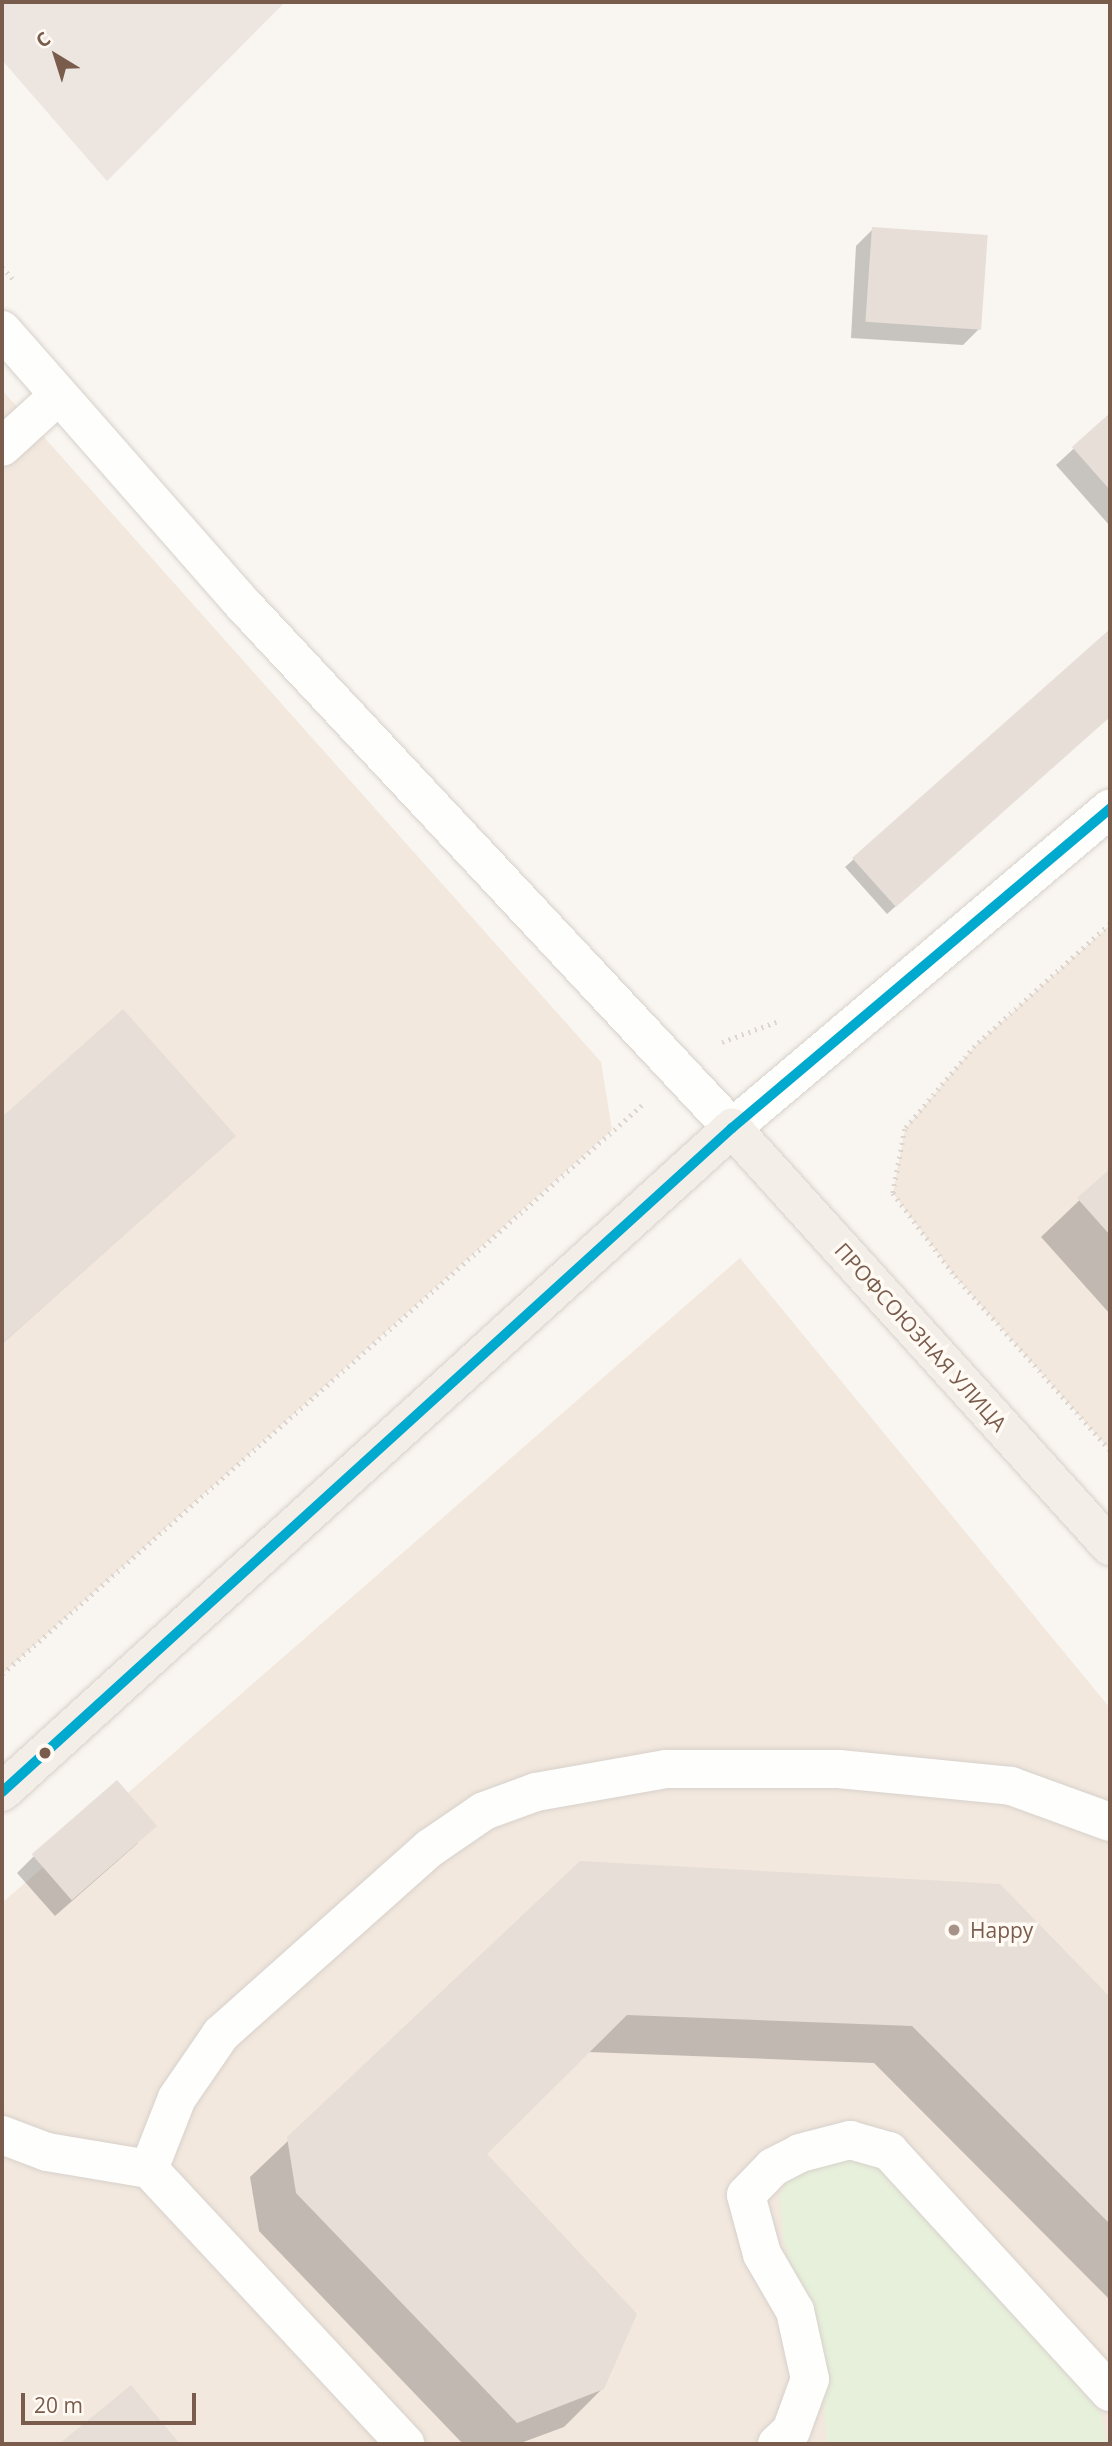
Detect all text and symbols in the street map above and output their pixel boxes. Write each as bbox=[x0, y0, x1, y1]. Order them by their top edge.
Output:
north arrow bbox=[21, 21, 91, 91]
text: С bbox=[30, 25, 56, 53]
street label: ПРОФСОЮЗНАЯ УЛИЦА bbox=[830, 1238, 1012, 1436]
unlabelled marker bbox=[38, 1746, 52, 1760]
place label: Happy bbox=[970, 1917, 1033, 1943]
marker: Happy bbox=[944, 1920, 964, 1940]
scale bar bbox=[24, 2380, 200, 2424]
text: 20 m bbox=[34, 2391, 83, 2419]

